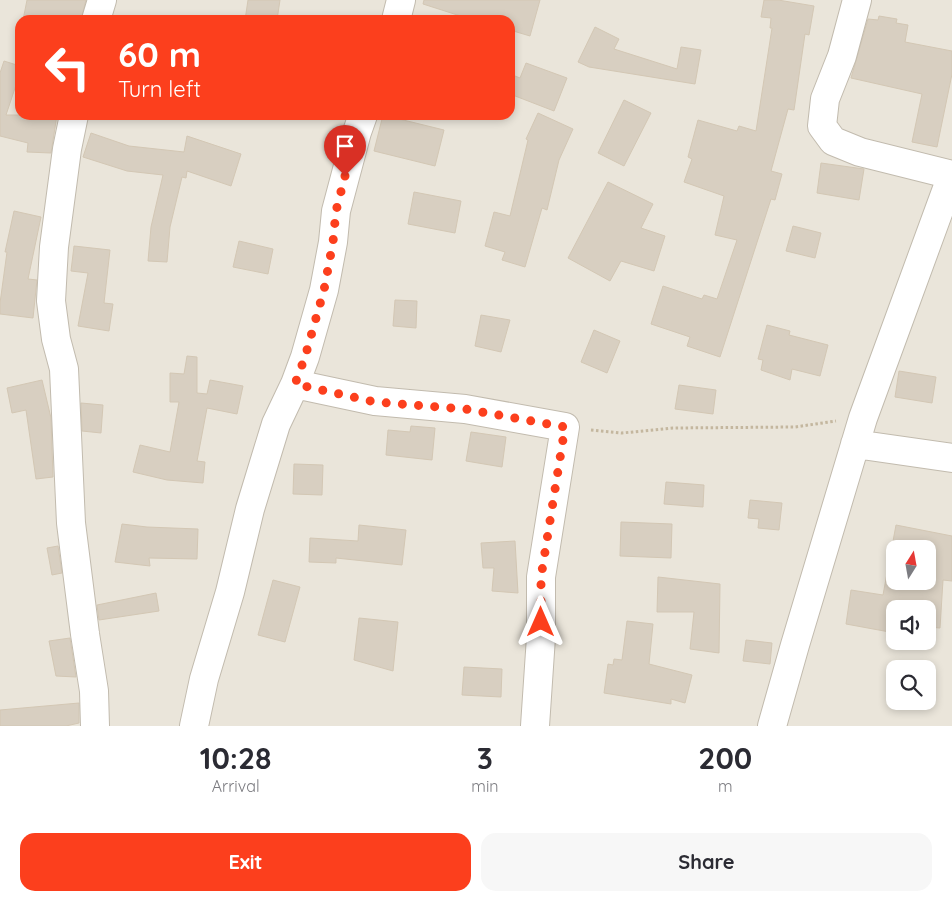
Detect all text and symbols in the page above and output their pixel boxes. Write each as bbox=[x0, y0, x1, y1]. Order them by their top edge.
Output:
text: 60 m bbox=[118, 32, 201, 76]
icon: left bbox=[35, 35, 100, 100]
text: Turn left bbox=[118, 75, 201, 103]
pin bbox=[324, 125, 366, 176]
icon: arrive bbox=[331, 132, 359, 160]
north arrow bbox=[886, 540, 936, 590]
map controls bbox=[886, 540, 936, 710]
position arrow bbox=[514, 595, 566, 647]
button: sound bbox=[886, 600, 936, 650]
button: search bbox=[886, 660, 936, 710]
text: 10:28 bbox=[200, 739, 272, 777]
text: 3 bbox=[477, 739, 493, 777]
text: 200 bbox=[698, 739, 752, 777]
text: Arrival bbox=[212, 776, 260, 796]
text: min bbox=[471, 776, 499, 796]
text: m bbox=[718, 776, 733, 796]
button: Exit bbox=[20, 833, 471, 891]
button: Share bbox=[481, 833, 932, 891]

